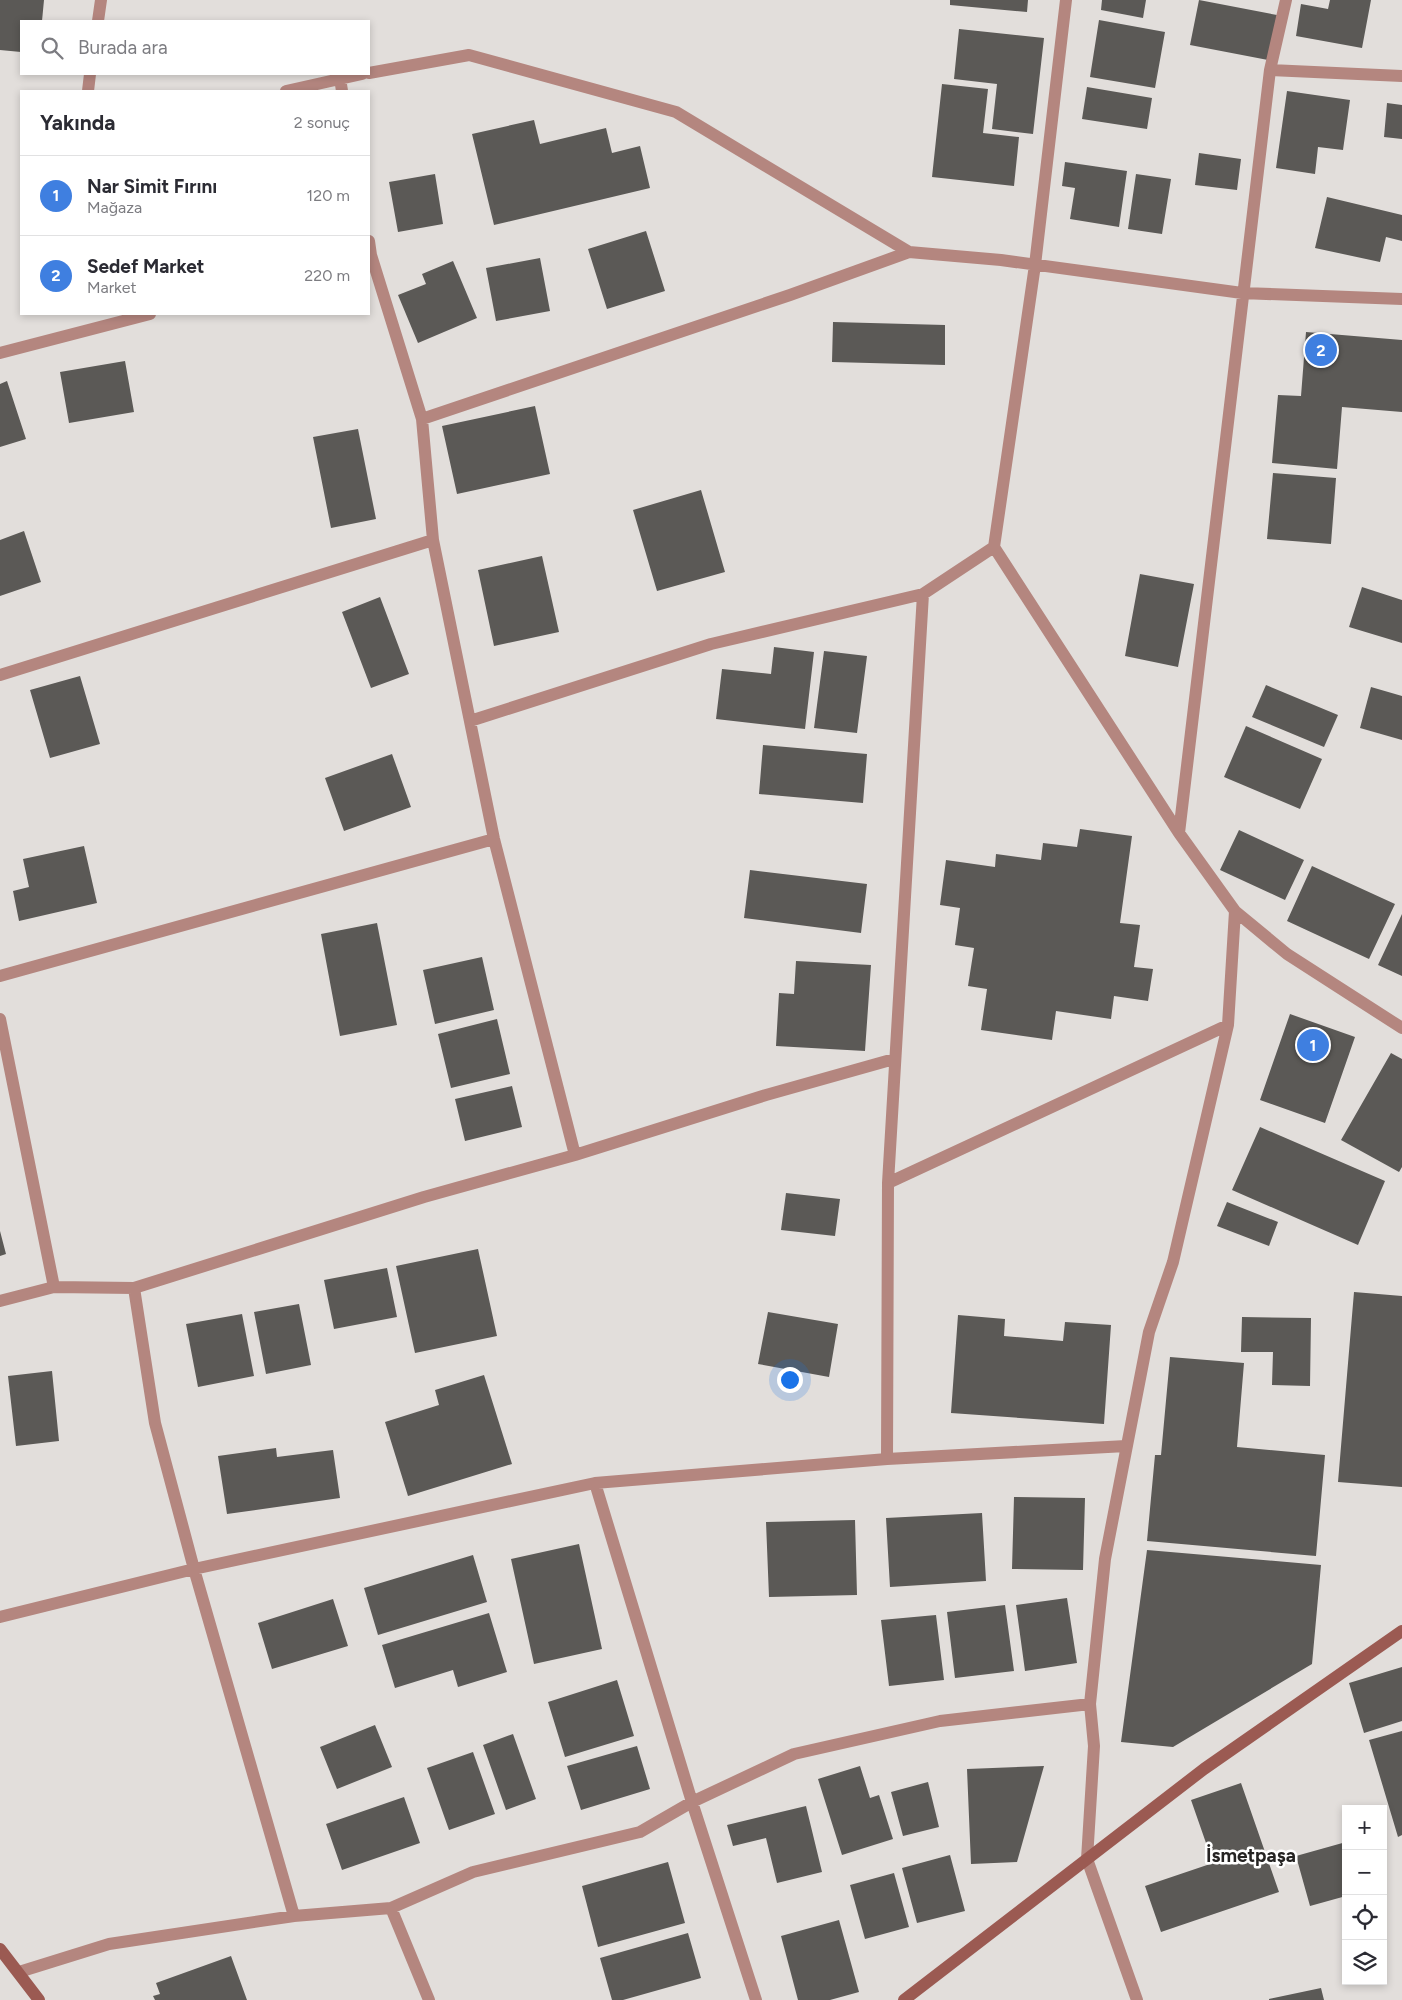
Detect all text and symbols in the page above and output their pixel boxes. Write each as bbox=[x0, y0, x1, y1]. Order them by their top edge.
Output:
search box bbox=[20, 20, 370, 75]
icon: search bbox=[38, 34, 66, 62]
text: Burada ara bbox=[78, 36, 168, 59]
text: Yakında bbox=[40, 110, 115, 135]
text: 2 sonuç bbox=[294, 113, 350, 132]
text: Nar Simit Fırını bbox=[87, 175, 217, 198]
text: 1 bbox=[53, 186, 59, 205]
text: 120 m bbox=[307, 186, 350, 205]
text: Mağaza bbox=[87, 198, 142, 217]
text: Sedef Market bbox=[87, 255, 204, 278]
text: 2 bbox=[51, 266, 61, 285]
text: 220 m bbox=[304, 266, 350, 285]
text: Market bbox=[87, 278, 136, 297]
pin: 2 bbox=[1305, 331, 1337, 369]
pin: 1 bbox=[1297, 1026, 1329, 1064]
your location bbox=[777, 1367, 803, 1393]
map controls bbox=[1342, 1805, 1387, 1985]
button: + bbox=[1342, 1805, 1387, 1850]
district label: İsmetpaşa bbox=[1206, 1844, 1296, 1867]
button: − bbox=[1342, 1850, 1387, 1895]
button: locate bbox=[1342, 1895, 1387, 1940]
button: layers bbox=[1342, 1940, 1387, 1985]

